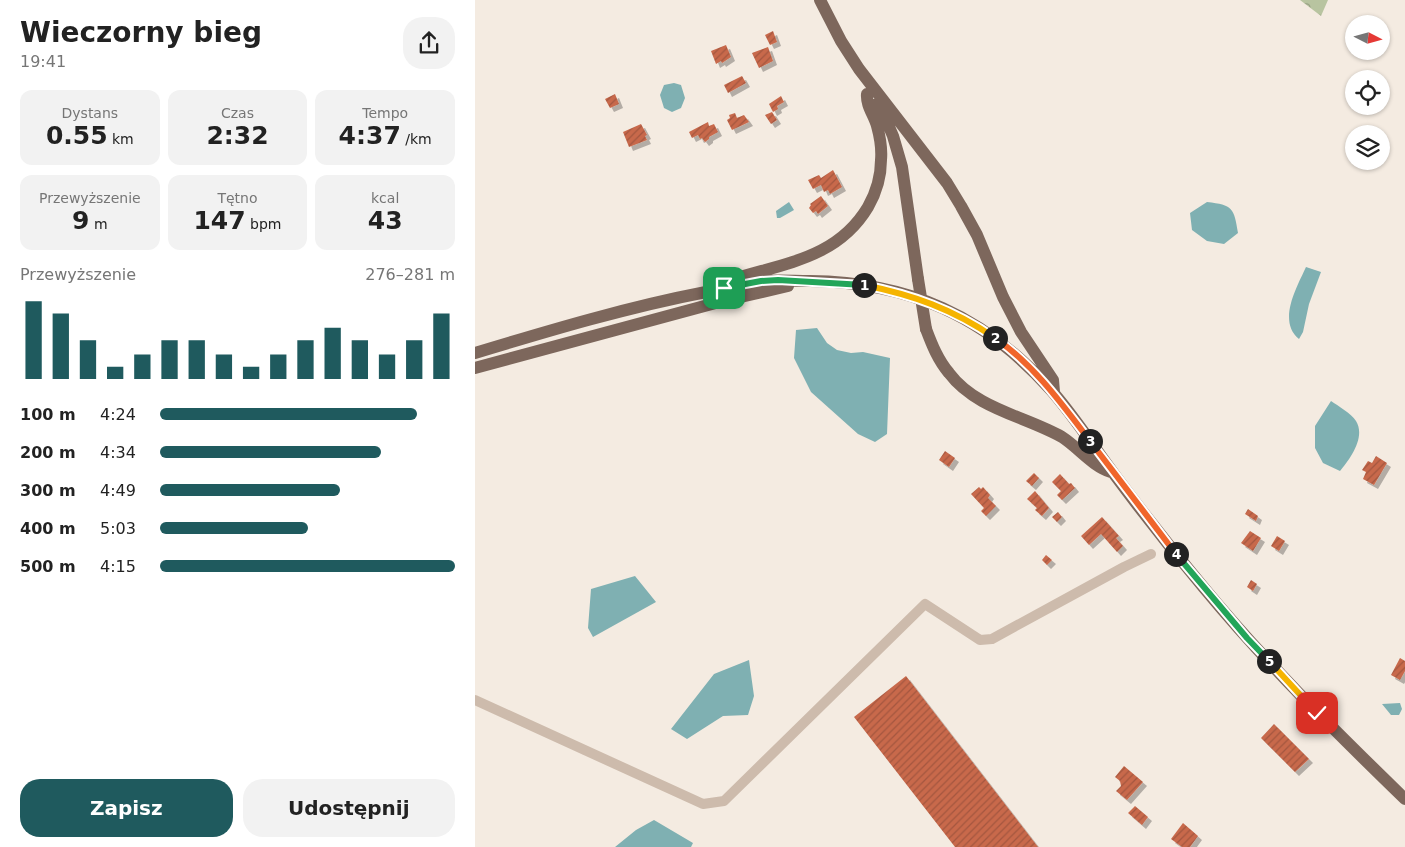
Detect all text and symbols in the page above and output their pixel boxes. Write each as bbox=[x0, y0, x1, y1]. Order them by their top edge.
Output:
north arrow bbox=[1345, 15, 1390, 60]
map controls bbox=[1345, 15, 1390, 170]
text: Wieczorny bieg bbox=[20, 16, 262, 49]
button: share bbox=[403, 17, 455, 69]
text: 19:41 bbox=[20, 52, 66, 71]
button: locate bbox=[1345, 70, 1390, 115]
text: Dystans bbox=[62, 105, 118, 121]
text: Czas bbox=[221, 105, 254, 121]
text: Tempo bbox=[362, 105, 408, 121]
text: 0.55 bbox=[46, 121, 108, 150]
text: 2:32 bbox=[206, 121, 269, 150]
text: 4:37 bbox=[339, 121, 401, 150]
button: layers bbox=[1345, 125, 1390, 170]
text: km bbox=[108, 131, 134, 147]
text: /km bbox=[401, 131, 432, 147]
text: Przewyższenie bbox=[39, 190, 141, 206]
text: Tętno bbox=[217, 190, 258, 206]
text: kcal bbox=[371, 190, 399, 206]
text: 9 bbox=[72, 206, 89, 235]
text: 147 bbox=[193, 206, 246, 235]
text: 43 bbox=[368, 206, 403, 235]
text: m bbox=[89, 216, 108, 232]
text: bpm bbox=[246, 216, 282, 232]
text: Przewyższenie bbox=[20, 265, 136, 284]
text: 276–281 m bbox=[365, 265, 455, 284]
pin bbox=[703, 267, 745, 309]
pin: 1 bbox=[851, 272, 877, 298]
icon: arrive bbox=[710, 274, 738, 302]
text: 1 bbox=[860, 277, 869, 293]
pin: 2 bbox=[983, 326, 1007, 350]
text: 2 bbox=[991, 330, 1000, 346]
text: 100 m bbox=[20, 405, 76, 424]
text: 4:24 bbox=[100, 405, 136, 424]
pin: 3 bbox=[1077, 428, 1103, 454]
text: 3 bbox=[1086, 433, 1095, 449]
text: 200 m bbox=[20, 443, 76, 462]
text: 4:34 bbox=[100, 443, 136, 462]
text: 300 m bbox=[20, 481, 76, 500]
text: 4:49 bbox=[100, 481, 136, 500]
text: 400 m bbox=[20, 519, 76, 538]
text: 5:03 bbox=[100, 519, 136, 538]
pin: 4 bbox=[1163, 542, 1189, 566]
text: 4 bbox=[1172, 546, 1181, 562]
text: 500 m bbox=[20, 557, 76, 576]
text: 4:15 bbox=[100, 557, 136, 576]
pin: 5 bbox=[1257, 648, 1281, 674]
text: 5 bbox=[1265, 653, 1274, 669]
pin bbox=[1296, 692, 1338, 734]
icon: check bbox=[1303, 699, 1331, 727]
button: Zapisz bbox=[20, 779, 233, 837]
button: Udostępnij bbox=[243, 779, 455, 837]

